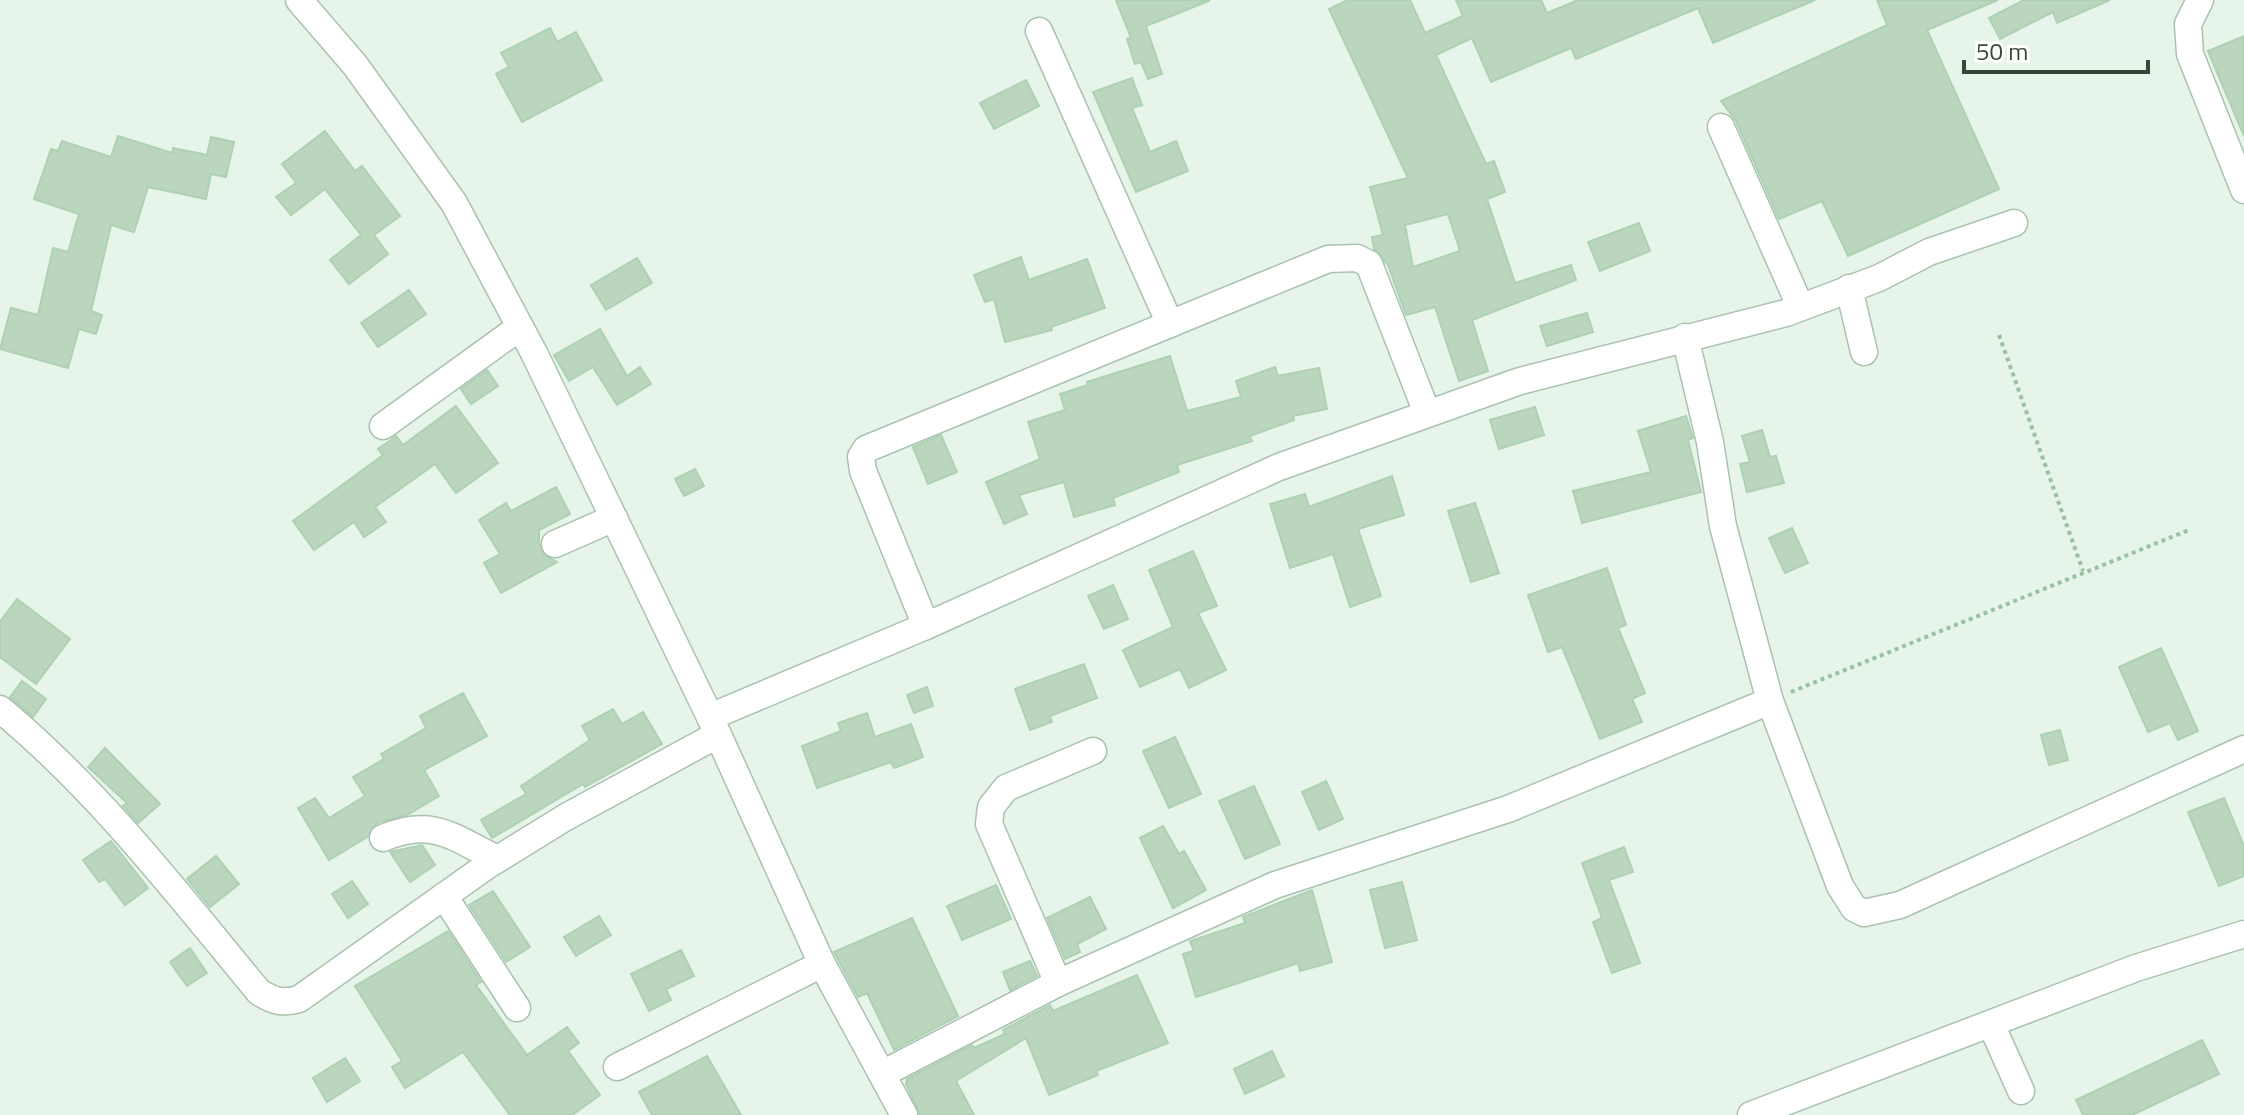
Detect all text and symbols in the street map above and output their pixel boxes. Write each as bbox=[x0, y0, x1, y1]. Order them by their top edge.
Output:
scale bar bbox=[1964, 24, 2148, 74]
text: 50 m bbox=[1976, 33, 2028, 69]

